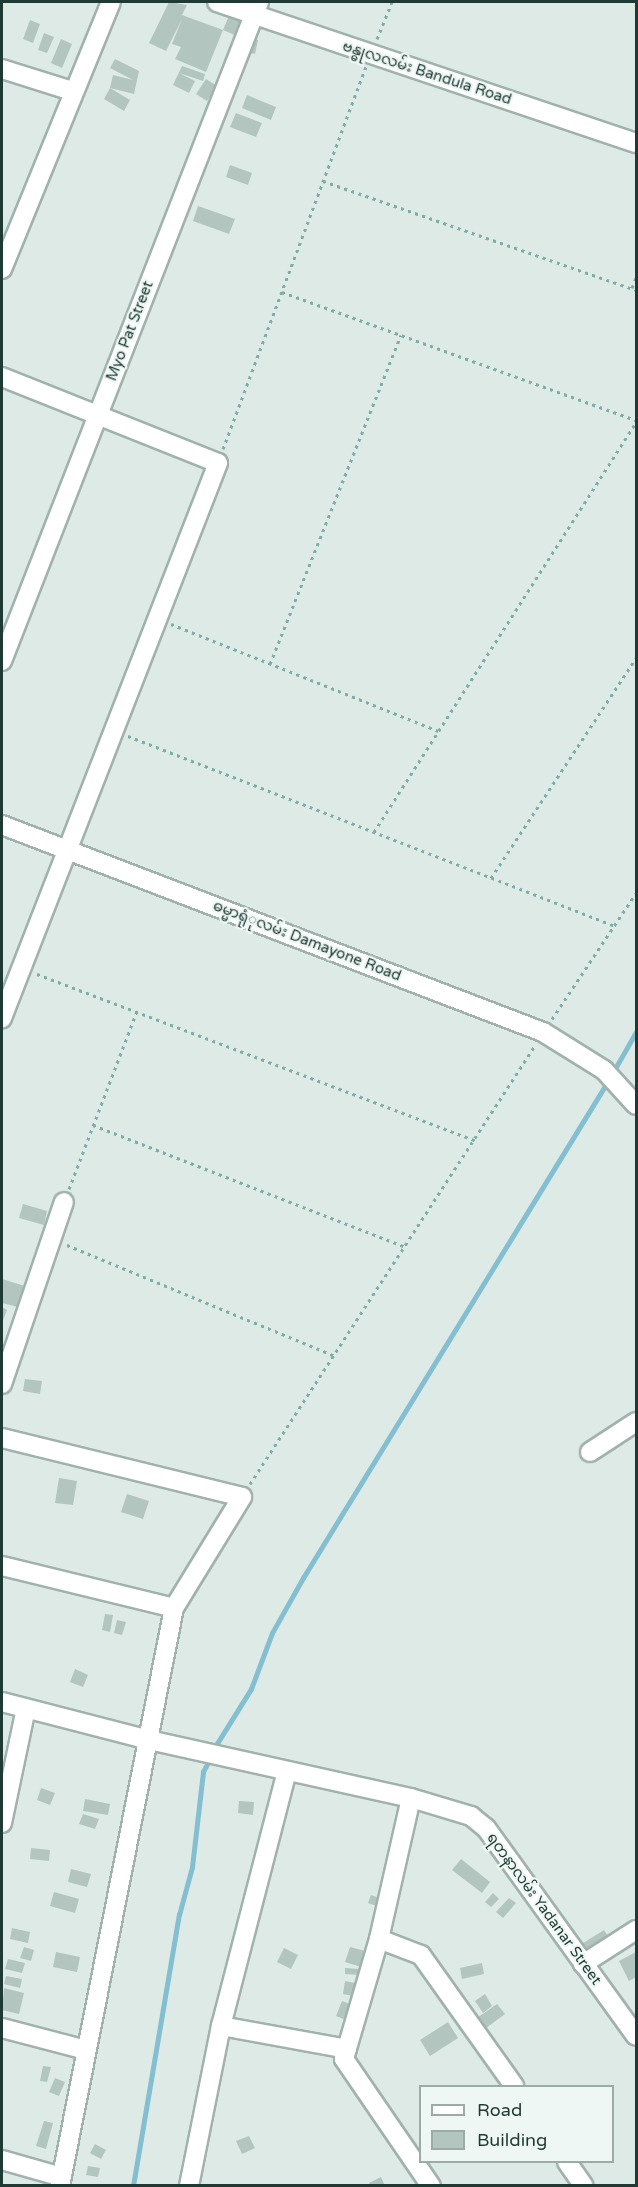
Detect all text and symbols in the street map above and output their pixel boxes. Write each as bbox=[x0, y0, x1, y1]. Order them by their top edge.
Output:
street label: ဗန္ဓုလလမ်း Bandula Road bbox=[340, 37, 514, 109]
street label: Myo Pat Street bbox=[103, 278, 157, 384]
street label: ဓမ္မာရုံုလမ်း Damayone Road bbox=[210, 897, 404, 985]
street label: ရတနာလမ်း Yadanar Street bbox=[483, 1829, 605, 1989]
legend bbox=[419, 2085, 614, 2163]
text: Road bbox=[477, 2099, 522, 2121]
text: Building bbox=[477, 2129, 547, 2151]

